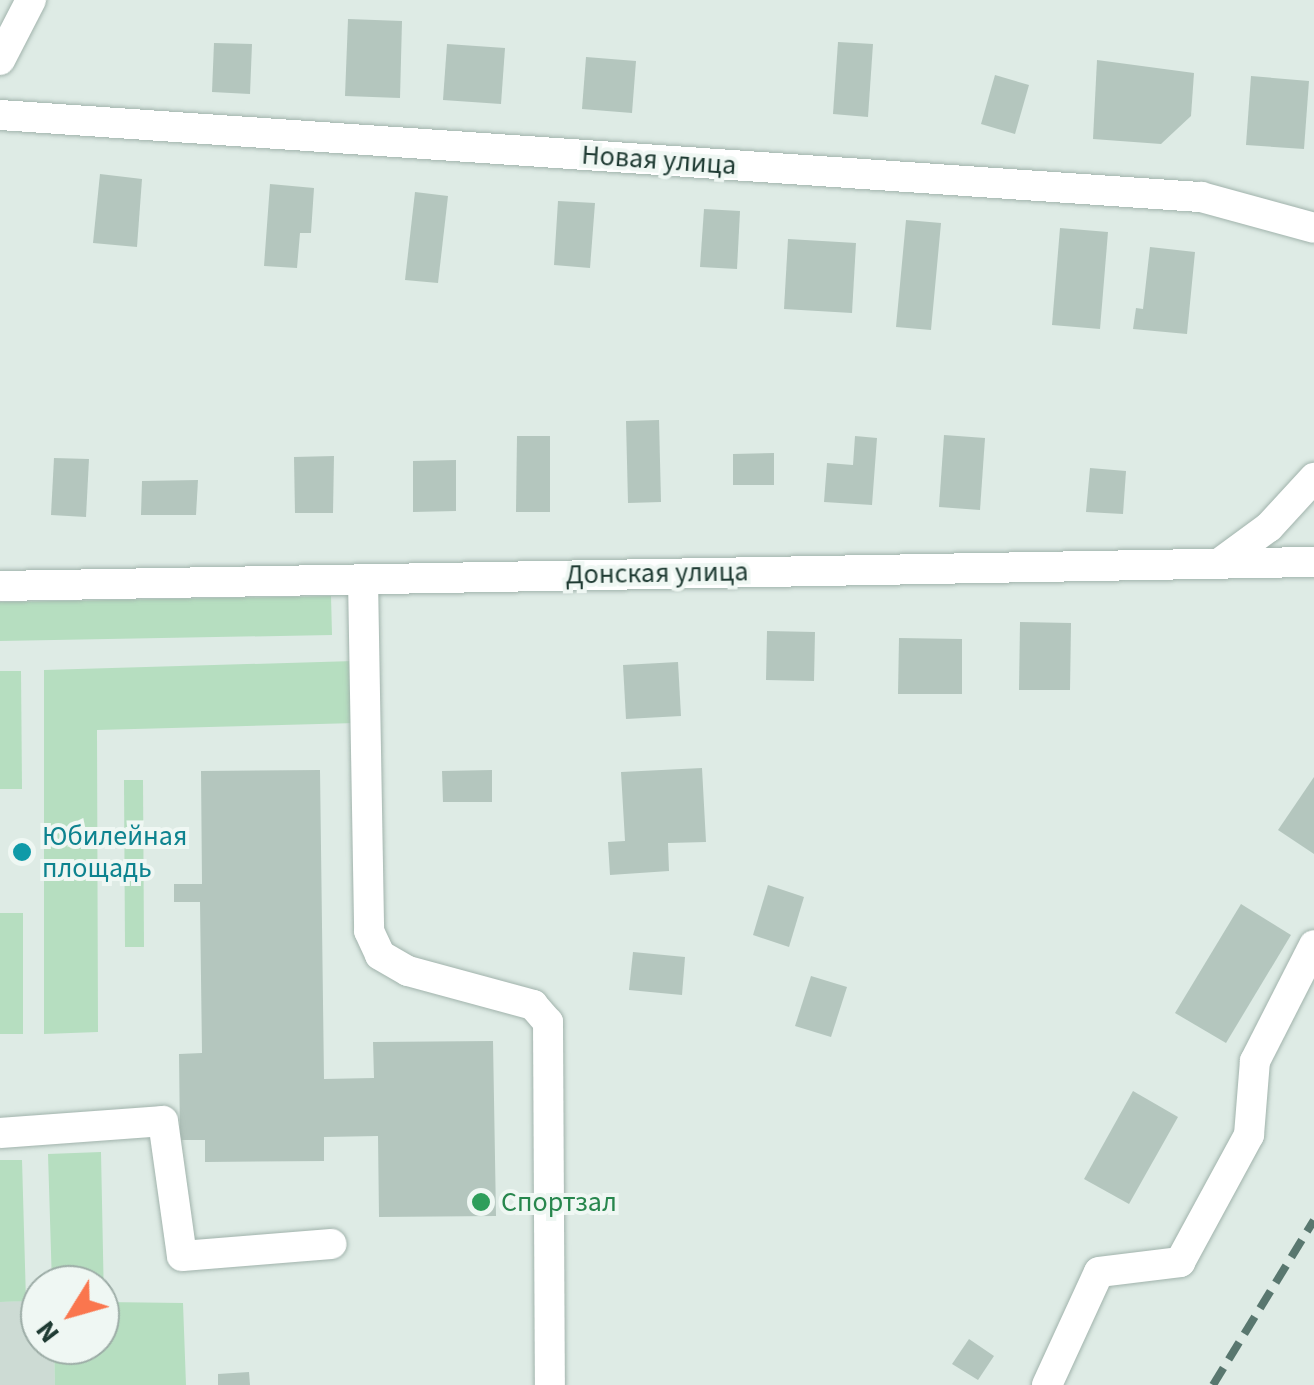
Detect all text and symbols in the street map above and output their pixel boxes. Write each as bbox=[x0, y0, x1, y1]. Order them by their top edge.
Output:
street label: Новая улица bbox=[580, 138, 738, 182]
street label: Донская улица bbox=[565, 555, 749, 591]
place label: Юбилейная площадь bbox=[42, 819, 187, 885]
marker: Юбилейная площадь bbox=[11, 841, 33, 863]
place label: Спортзал bbox=[501, 1185, 617, 1219]
marker: Спортзал bbox=[470, 1191, 492, 1213]
north arrow bbox=[20, 1265, 120, 1365]
text: N bbox=[26, 1312, 69, 1351]

